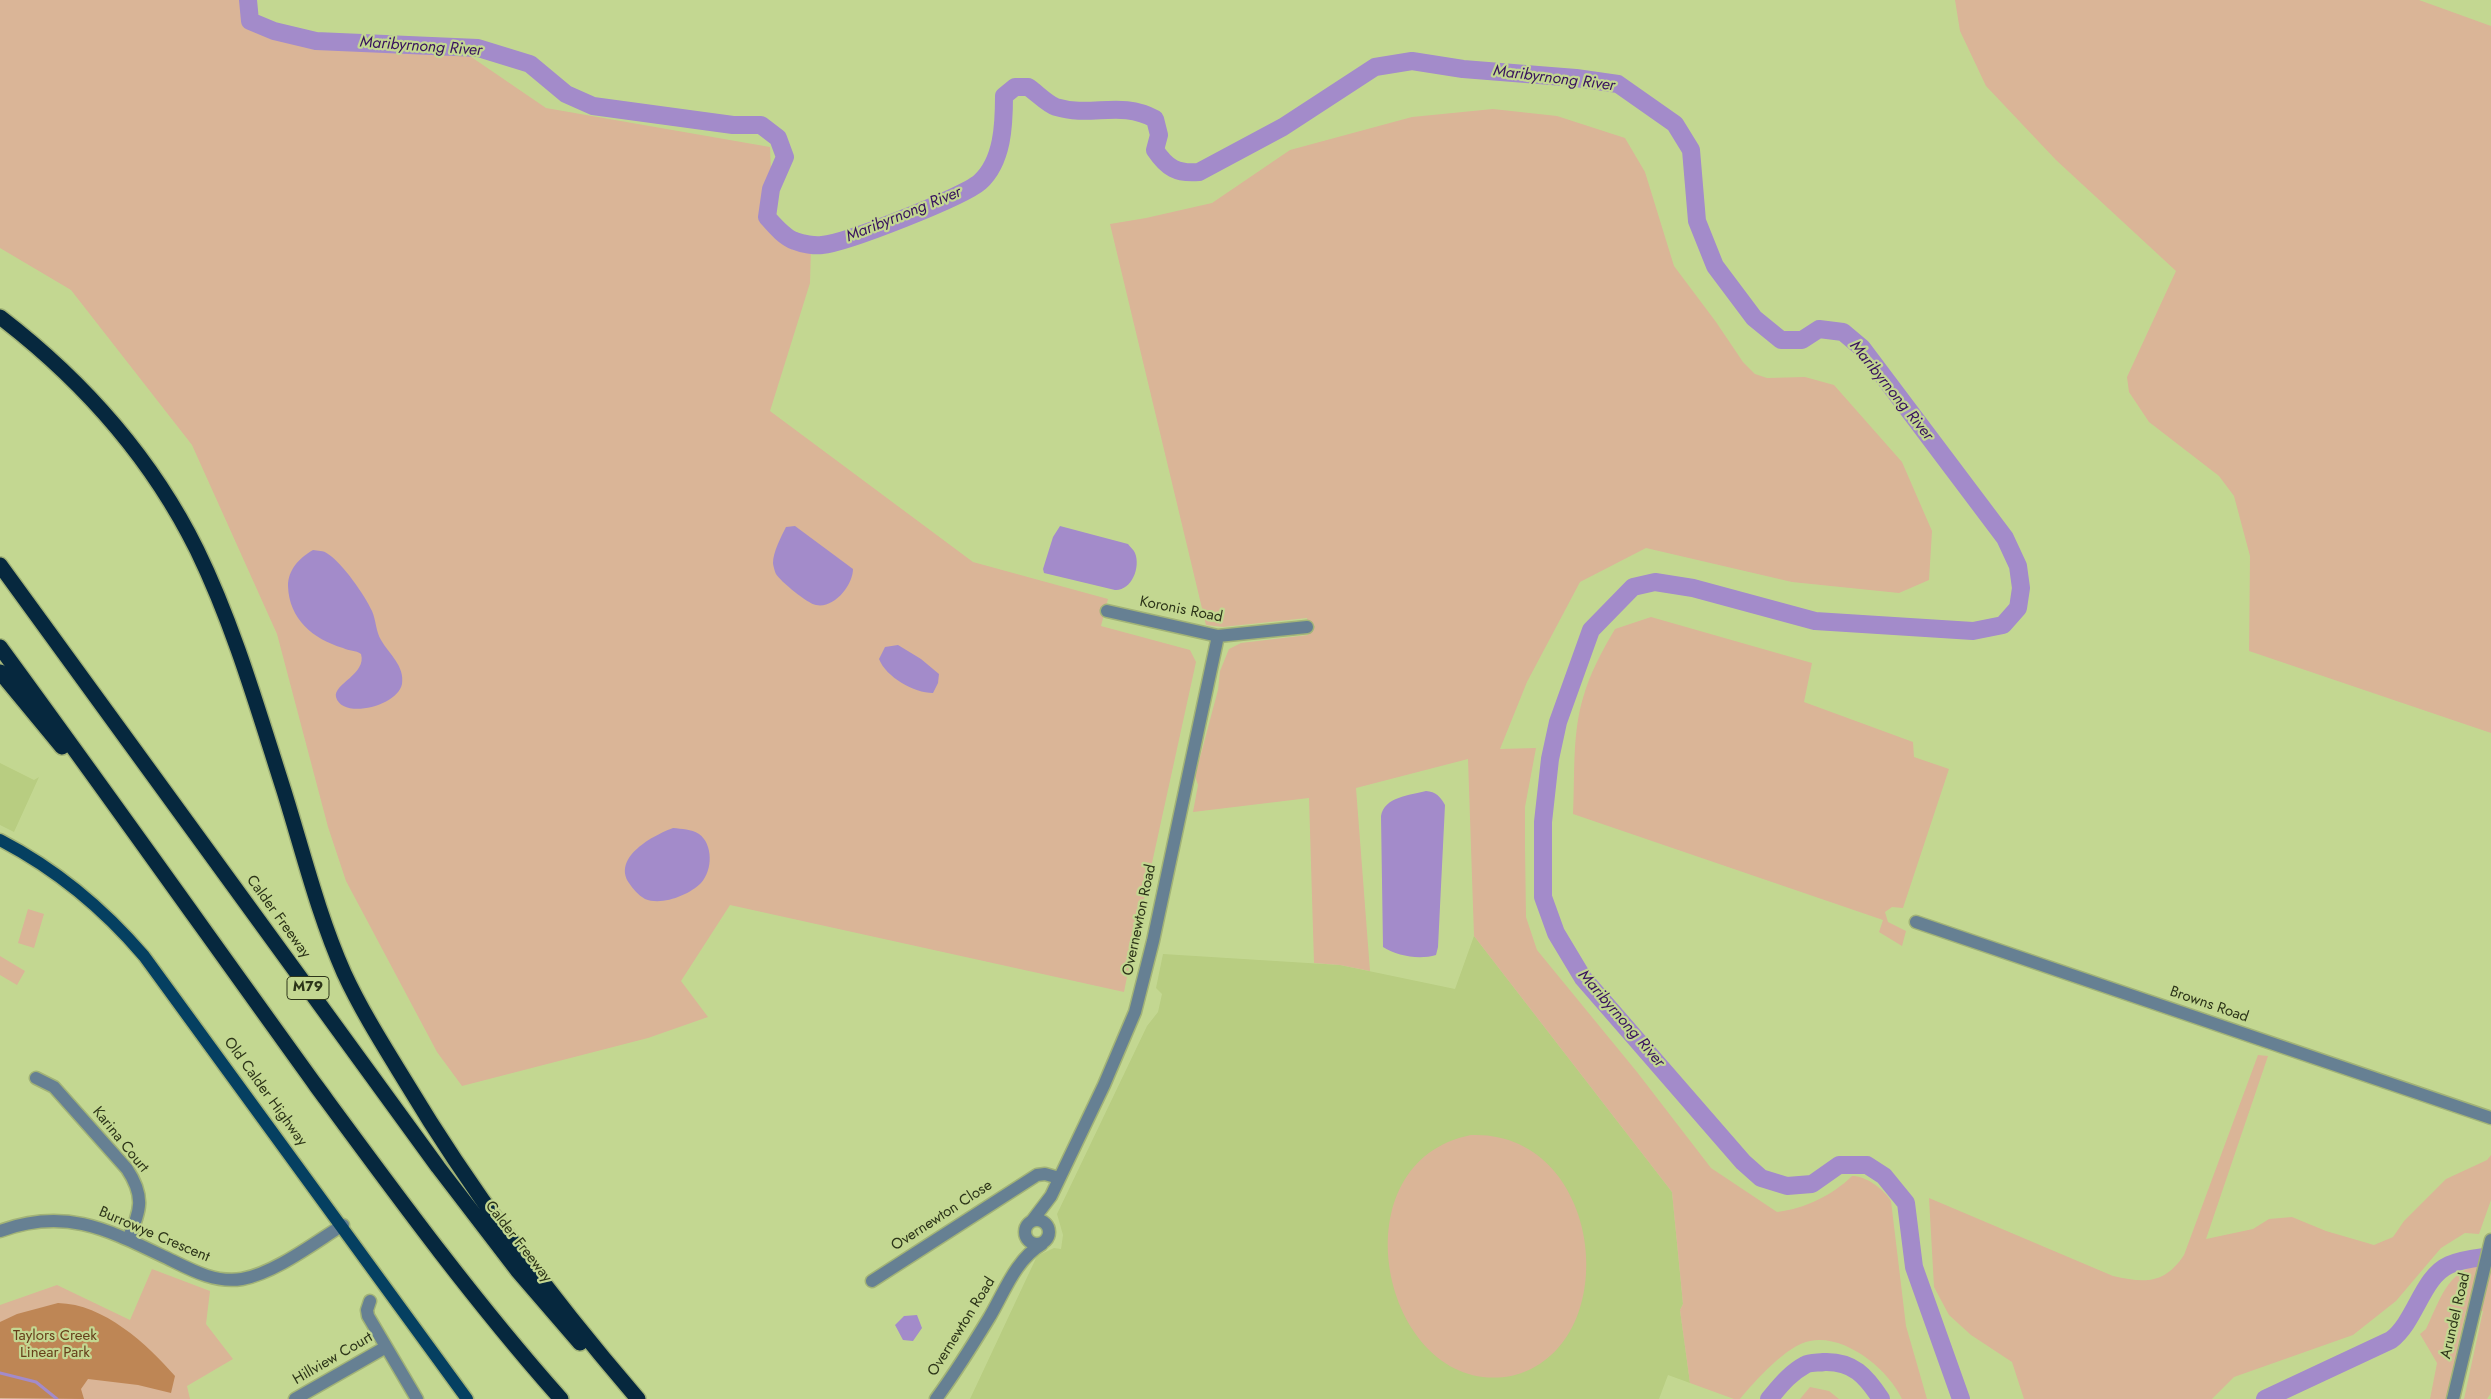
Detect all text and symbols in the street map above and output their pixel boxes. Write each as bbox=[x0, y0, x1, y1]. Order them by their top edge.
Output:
water label: Maribyrnong River bbox=[359, 33, 483, 61]
water label: Maribyrnong River bbox=[1492, 62, 1616, 96]
water label: Maribyrnong River bbox=[844, 183, 964, 247]
water label: Maribyrnong River bbox=[1845, 337, 1937, 445]
street label: Koronis Road bbox=[1138, 593, 1224, 627]
street label: Overnewton Road bbox=[1119, 863, 1161, 977]
street label: Calder Freeway bbox=[242, 872, 314, 962]
water label: Maribyrnong River bbox=[1574, 966, 1668, 1072]
road number: M79 bbox=[287, 976, 329, 1000]
street label: Browns Road bbox=[2167, 983, 2251, 1027]
street label: Old Calder Highway bbox=[219, 1034, 311, 1150]
street label: Karina Court bbox=[88, 1103, 152, 1177]
street label: Overnewton Close bbox=[888, 1177, 996, 1255]
street label: Calder Freeway bbox=[481, 1198, 555, 1286]
street label: Burrowye Crescent bbox=[96, 1203, 212, 1267]
street label: Arundel Road bbox=[2437, 1271, 2475, 1361]
street label: Overnewton Road bbox=[924, 1274, 1000, 1380]
park label: Taylors Creek Linear Park bbox=[13, 1327, 97, 1362]
street label: Hillview Court bbox=[290, 1329, 376, 1389]

